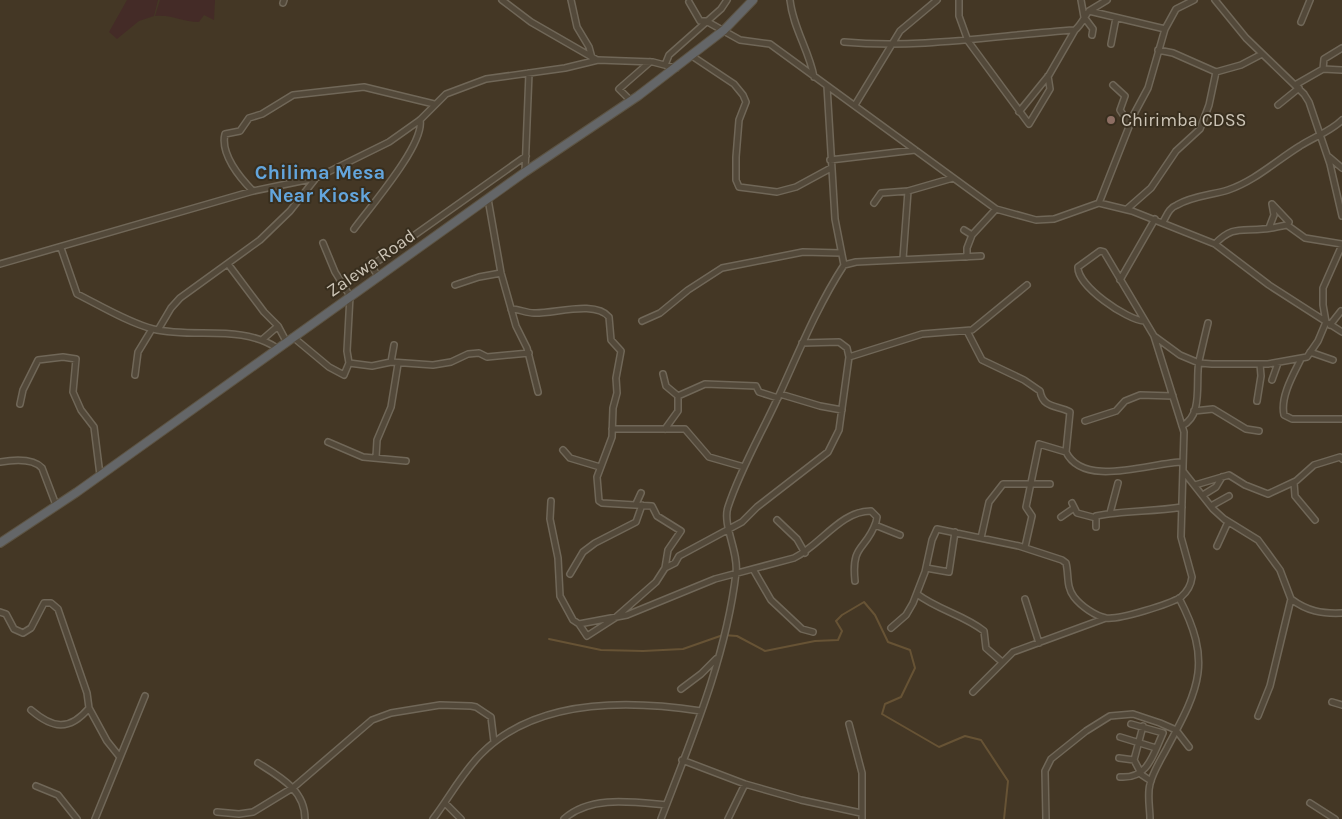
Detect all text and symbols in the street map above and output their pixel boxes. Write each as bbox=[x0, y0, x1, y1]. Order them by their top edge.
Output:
place label: Chirimba CDSS bbox=[1121, 109, 1247, 131]
marker: Chirimba CDSS bbox=[1105, 114, 1117, 126]
district label: Chilima Mesa Near Kiosk bbox=[255, 161, 385, 207]
street label: Zalewa Road bbox=[322, 224, 420, 302]

